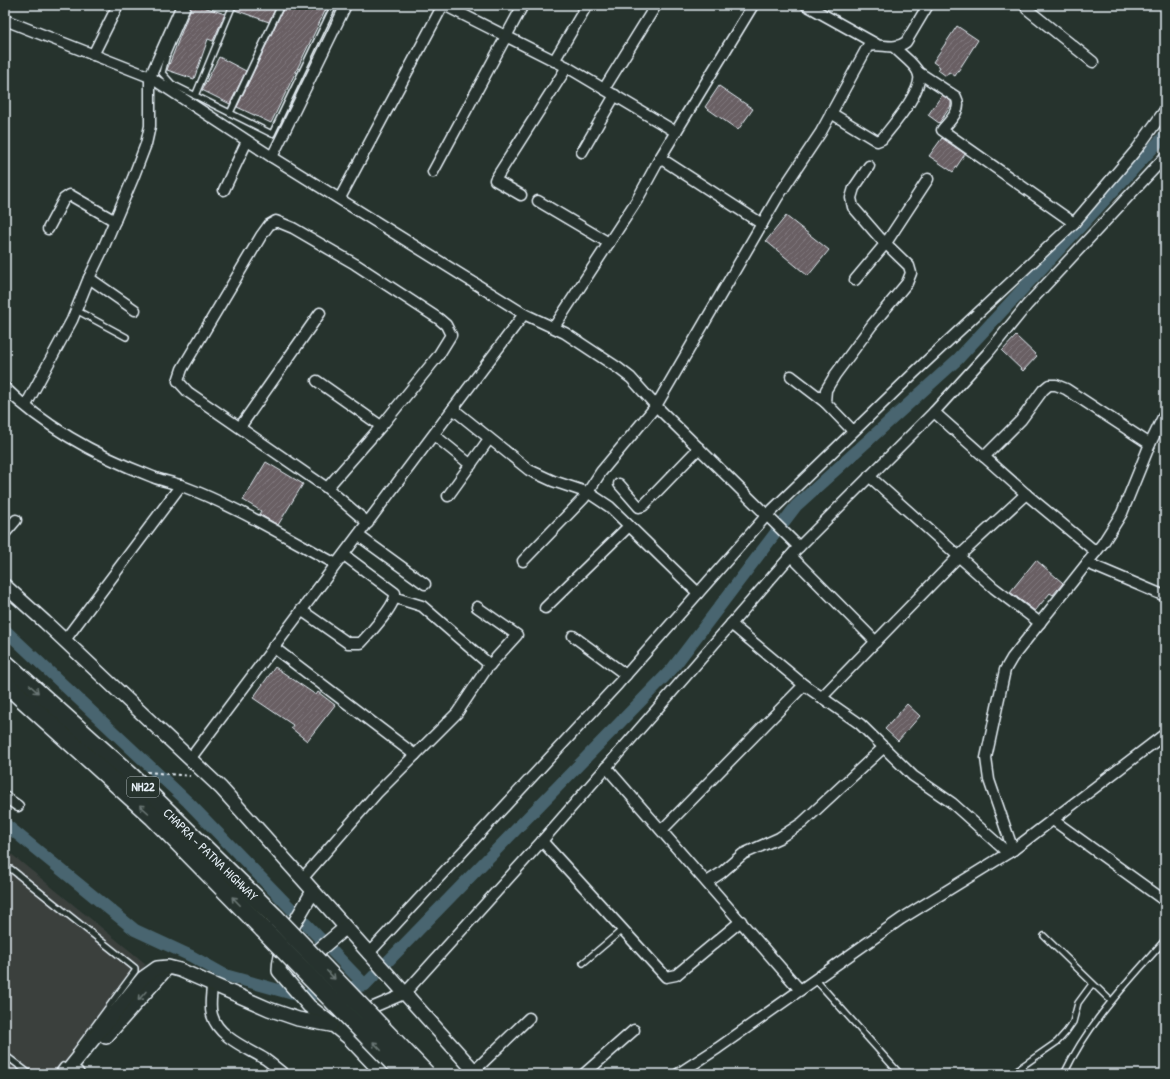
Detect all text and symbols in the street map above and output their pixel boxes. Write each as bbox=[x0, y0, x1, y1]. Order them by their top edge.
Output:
one-way arrow bbox=[29, 684, 39, 693]
road number: NH22 bbox=[127, 777, 159, 797]
street label: CHAPRA - PATNA HIGHWAY bbox=[160, 804, 262, 905]
one-way arrow bbox=[139, 805, 150, 814]
one-way arrow bbox=[231, 896, 241, 906]
one-way arrow bbox=[326, 970, 336, 980]
one-way arrow bbox=[138, 990, 147, 1000]
one-way arrow bbox=[372, 1041, 382, 1051]

